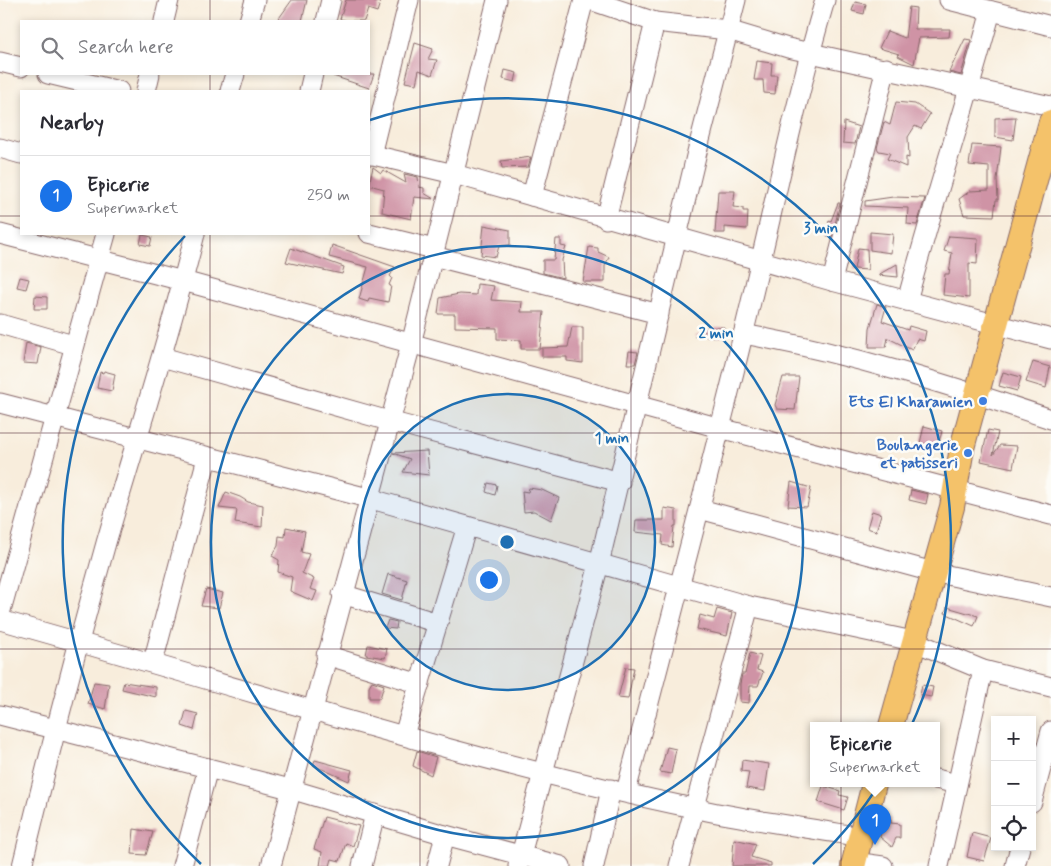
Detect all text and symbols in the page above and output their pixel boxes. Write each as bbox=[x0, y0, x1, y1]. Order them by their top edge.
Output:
search box bbox=[20, 20, 370, 75]
icon: search bbox=[38, 34, 66, 62]
text: Search here bbox=[78, 35, 174, 60]
text: Nearby bbox=[40, 109, 104, 137]
text: Epicerie bbox=[87, 173, 150, 198]
text: 1 bbox=[52, 185, 60, 206]
text: 250 m bbox=[307, 185, 350, 206]
text: Supermarket bbox=[87, 198, 178, 219]
text: 3 min bbox=[804, 219, 838, 239]
text: 2 min bbox=[698, 324, 734, 344]
place label: Ets El Kharamien bbox=[848, 392, 973, 413]
marker: Ets El Kharamien bbox=[977, 395, 989, 407]
text: 1 min bbox=[595, 429, 629, 449]
place label: Boulangerie et patisseri bbox=[877, 435, 958, 474]
marker: Boulangerie et patisseri bbox=[962, 447, 974, 459]
centre of rings bbox=[498, 533, 516, 551]
your location bbox=[476, 567, 502, 593]
map controls bbox=[991, 716, 1036, 851]
button: + bbox=[991, 716, 1036, 761]
popup bbox=[810, 722, 940, 787]
text: Epicerie bbox=[829, 732, 892, 757]
text: Supermarket bbox=[829, 757, 921, 778]
button: − bbox=[991, 761, 1036, 806]
pin: 1 bbox=[859, 804, 891, 845]
button: locate bbox=[991, 806, 1036, 851]

